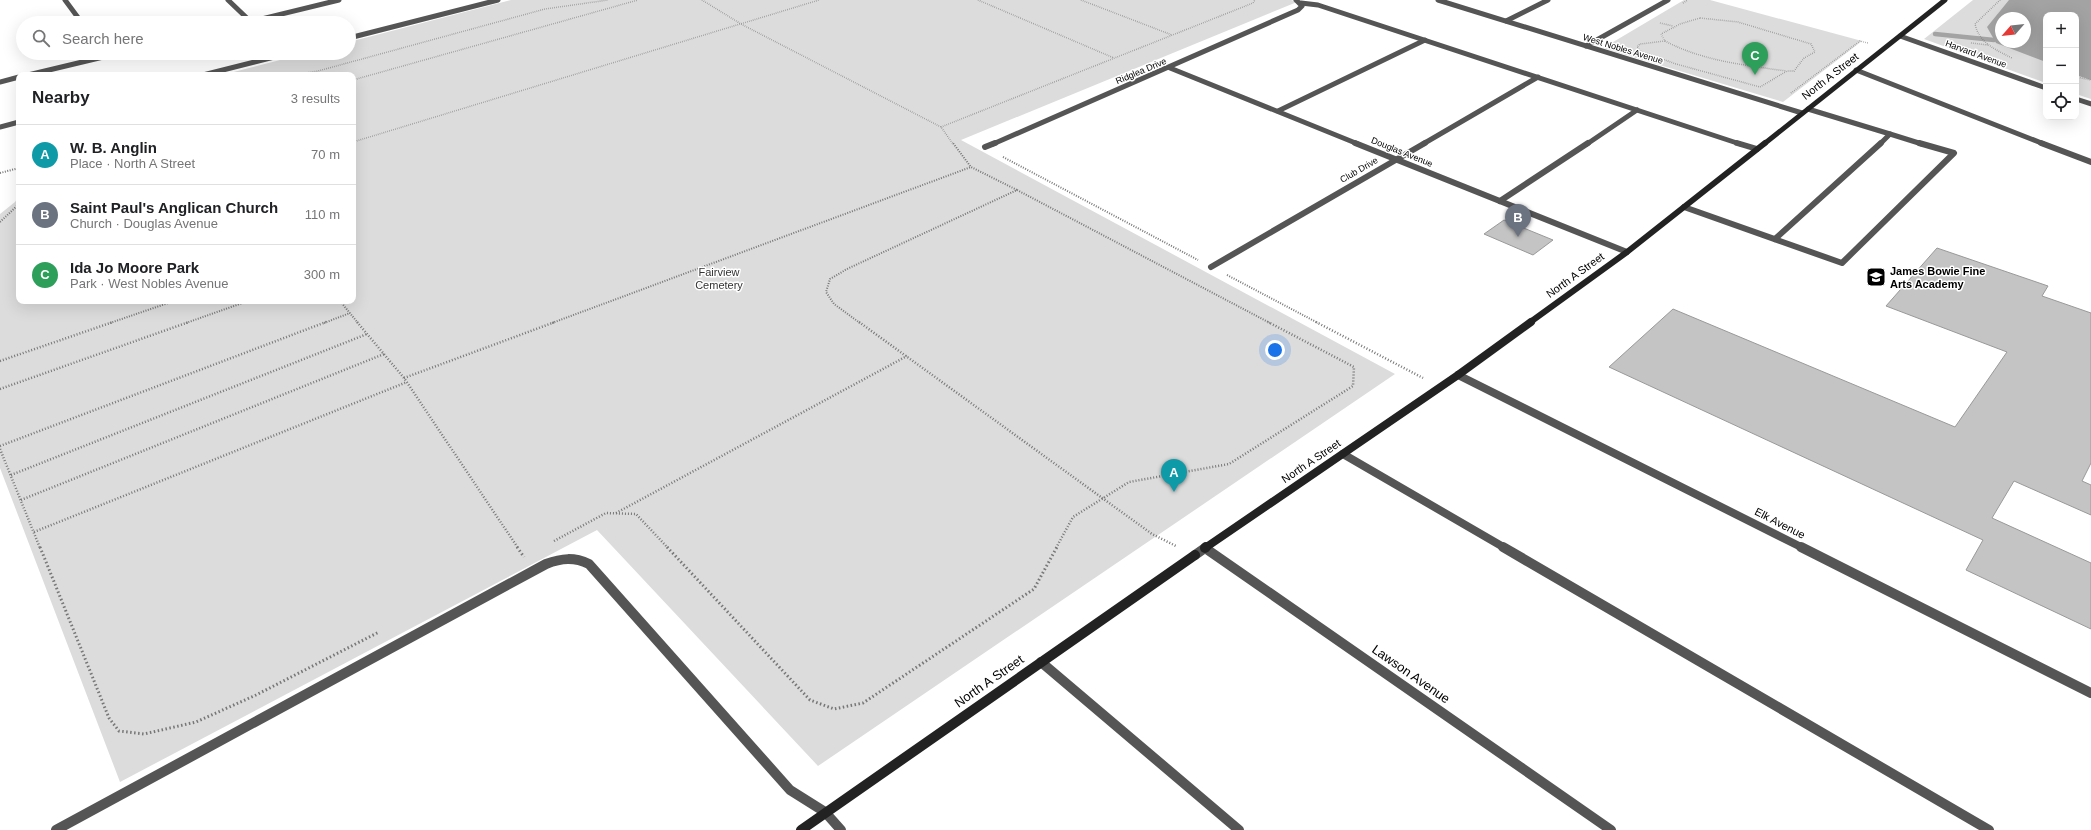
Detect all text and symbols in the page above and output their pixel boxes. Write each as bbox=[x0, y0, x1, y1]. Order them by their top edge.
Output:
north arrow bbox=[1995, 12, 2031, 48]
map controls bbox=[2043, 12, 2079, 120]
button: + bbox=[2043, 12, 2079, 48]
search box bbox=[16, 16, 356, 60]
icon: search bbox=[30, 27, 52, 49]
text: Search here bbox=[62, 30, 144, 47]
street label: West Nobles Avenue bbox=[1582, 32, 1664, 66]
street label: Harvard Avenue bbox=[1944, 38, 2008, 70]
pin: C bbox=[1742, 42, 1768, 75]
button: − bbox=[2043, 48, 2079, 84]
street label: North A Street bbox=[1799, 50, 1861, 102]
street label: Ridglea Drive bbox=[1114, 56, 1168, 86]
button: locate bbox=[2043, 84, 2079, 120]
text: Nearby bbox=[32, 88, 90, 107]
text: 3 results bbox=[291, 91, 340, 106]
street label: Douglas Avenue bbox=[1370, 135, 1434, 169]
text: W. B. Anglin bbox=[70, 139, 157, 156]
text: A bbox=[40, 147, 50, 162]
text: 70 m bbox=[311, 147, 340, 162]
street label: Club Drive bbox=[1338, 155, 1380, 185]
text: Place · North A Street bbox=[70, 156, 195, 171]
text: Saint Paul's Anglican Church bbox=[70, 199, 278, 216]
pin: B bbox=[1505, 204, 1531, 237]
text: B bbox=[40, 207, 50, 222]
text: 110 m bbox=[305, 207, 340, 222]
text: Church · Douglas Avenue bbox=[70, 216, 218, 231]
street label: North A Street bbox=[1544, 250, 1606, 300]
text: Ida Jo Moore Park bbox=[70, 259, 199, 276]
place label: James Bowie Fine Arts Academy bbox=[1890, 265, 1985, 290]
park label: Fairview Cemetery bbox=[695, 266, 743, 291]
school or university icon: James Bowie Fine Arts Academy bbox=[1865, 266, 1887, 288]
text: C bbox=[40, 267, 50, 282]
text: 300 m bbox=[304, 267, 340, 282]
text: Park · West Nobles Avenue bbox=[70, 276, 229, 291]
your location bbox=[1265, 340, 1285, 360]
street label: North A Street bbox=[1279, 437, 1343, 485]
pin: A bbox=[1161, 459, 1187, 492]
street label: Elk Avenue bbox=[1753, 505, 1807, 541]
street label: Lawson Avenue bbox=[1369, 642, 1453, 706]
street label: North A Street bbox=[952, 651, 1027, 710]

